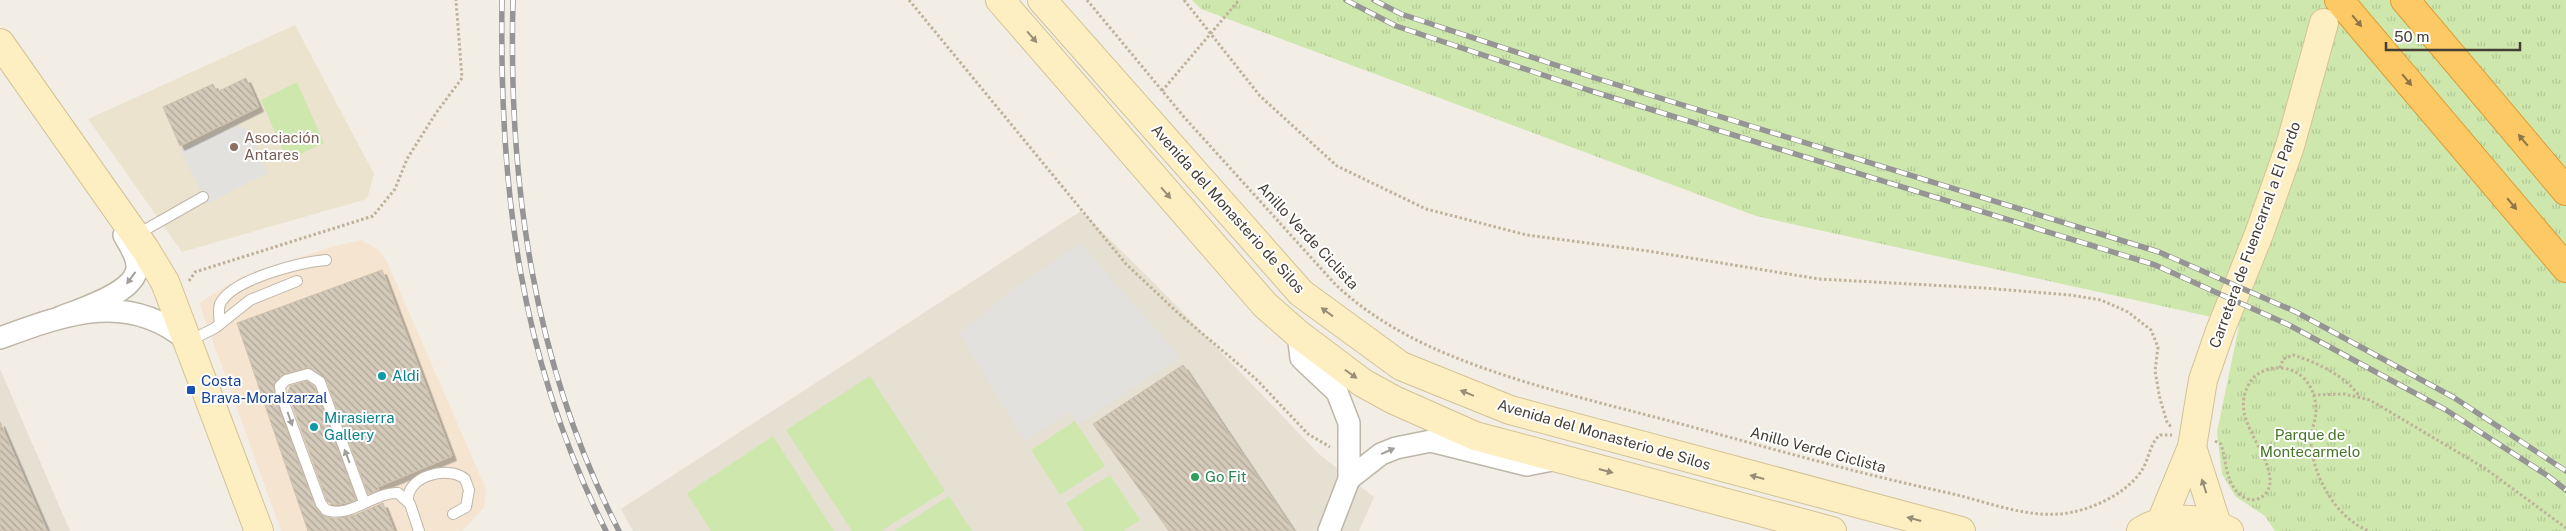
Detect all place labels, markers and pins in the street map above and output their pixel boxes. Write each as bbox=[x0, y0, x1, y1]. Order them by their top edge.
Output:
place label: Asociación Antares bbox=[244, 129, 319, 163]
marker: Asociación Antares bbox=[228, 141, 240, 153]
place label: Aldi bbox=[392, 367, 420, 384]
marker: Aldi bbox=[376, 370, 388, 382]
place label: Costa Brava-Moralzarzal bbox=[201, 372, 328, 406]
marker: Costa Brava-Moralzarzal bbox=[185, 384, 197, 396]
place label: Mirasierra Gallery bbox=[324, 409, 394, 443]
marker: Mirasierra Gallery bbox=[308, 421, 320, 433]
place label: Go Fit bbox=[1205, 468, 1247, 485]
marker: Go Fit bbox=[1189, 471, 1201, 483]

